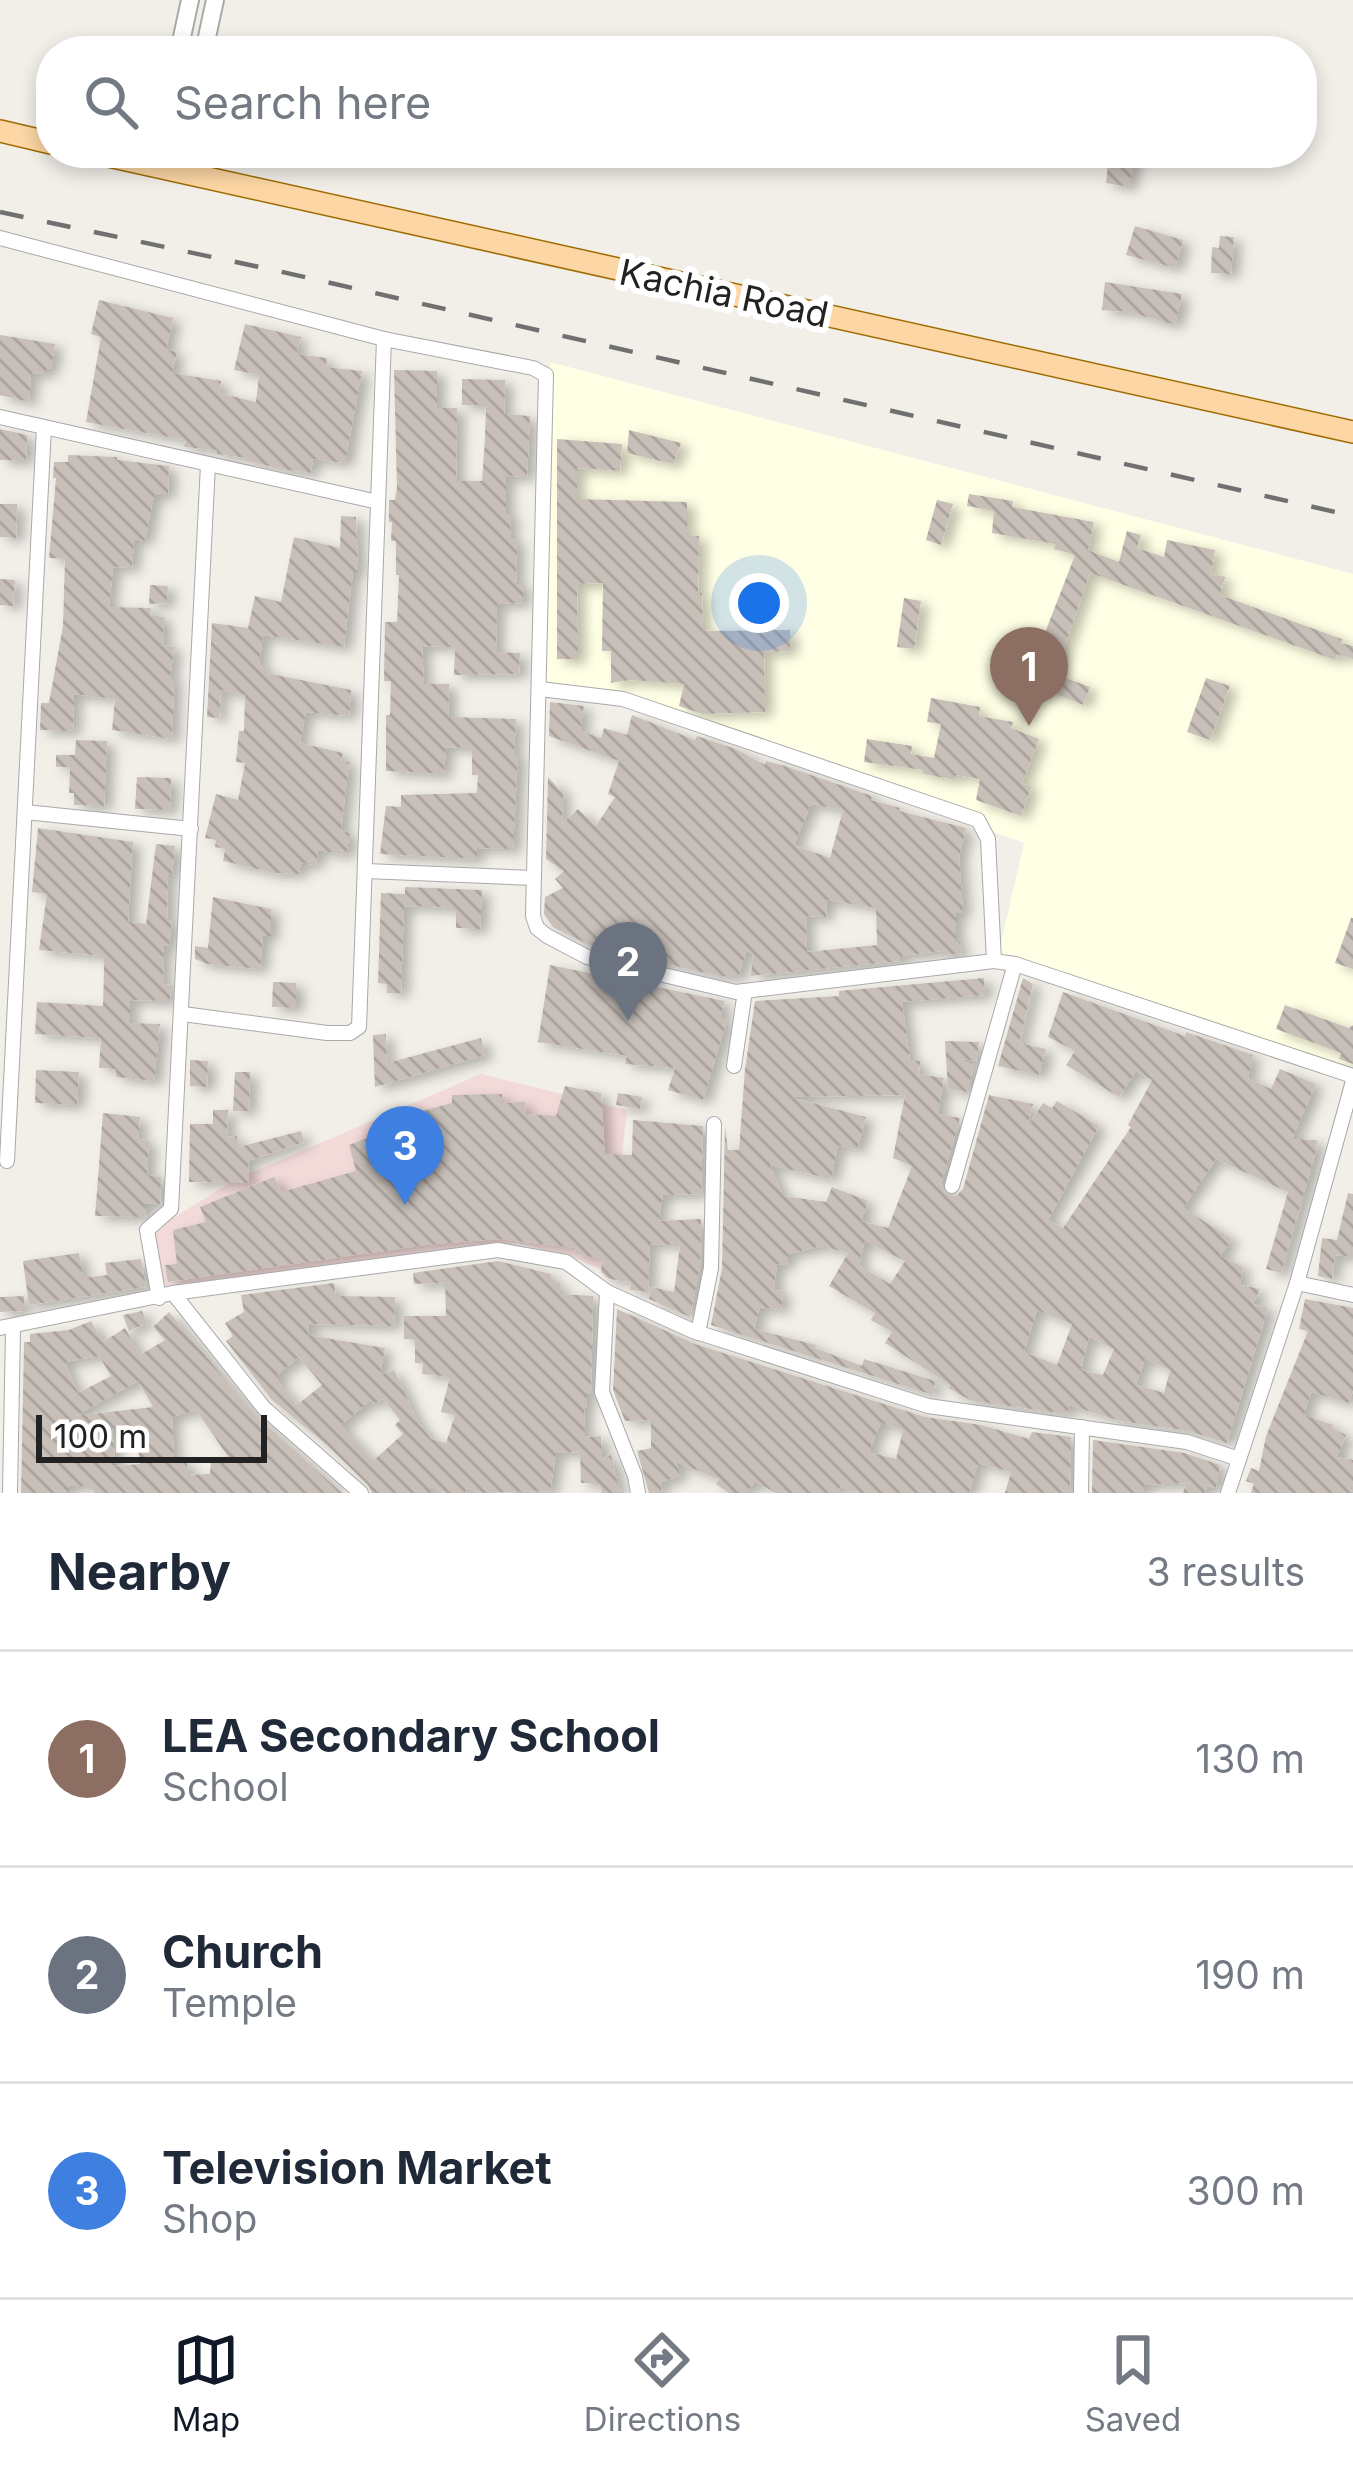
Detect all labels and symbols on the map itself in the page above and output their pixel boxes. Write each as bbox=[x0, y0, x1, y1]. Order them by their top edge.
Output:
street label: Kachia Road bbox=[616, 249, 832, 337]
your location bbox=[729, 573, 789, 633]
pin: 1 bbox=[990, 627, 1068, 726]
pin: 2 bbox=[589, 922, 667, 1021]
pin: 3 bbox=[366, 1106, 444, 1205]
scale bar bbox=[36, 1409, 267, 1462]

